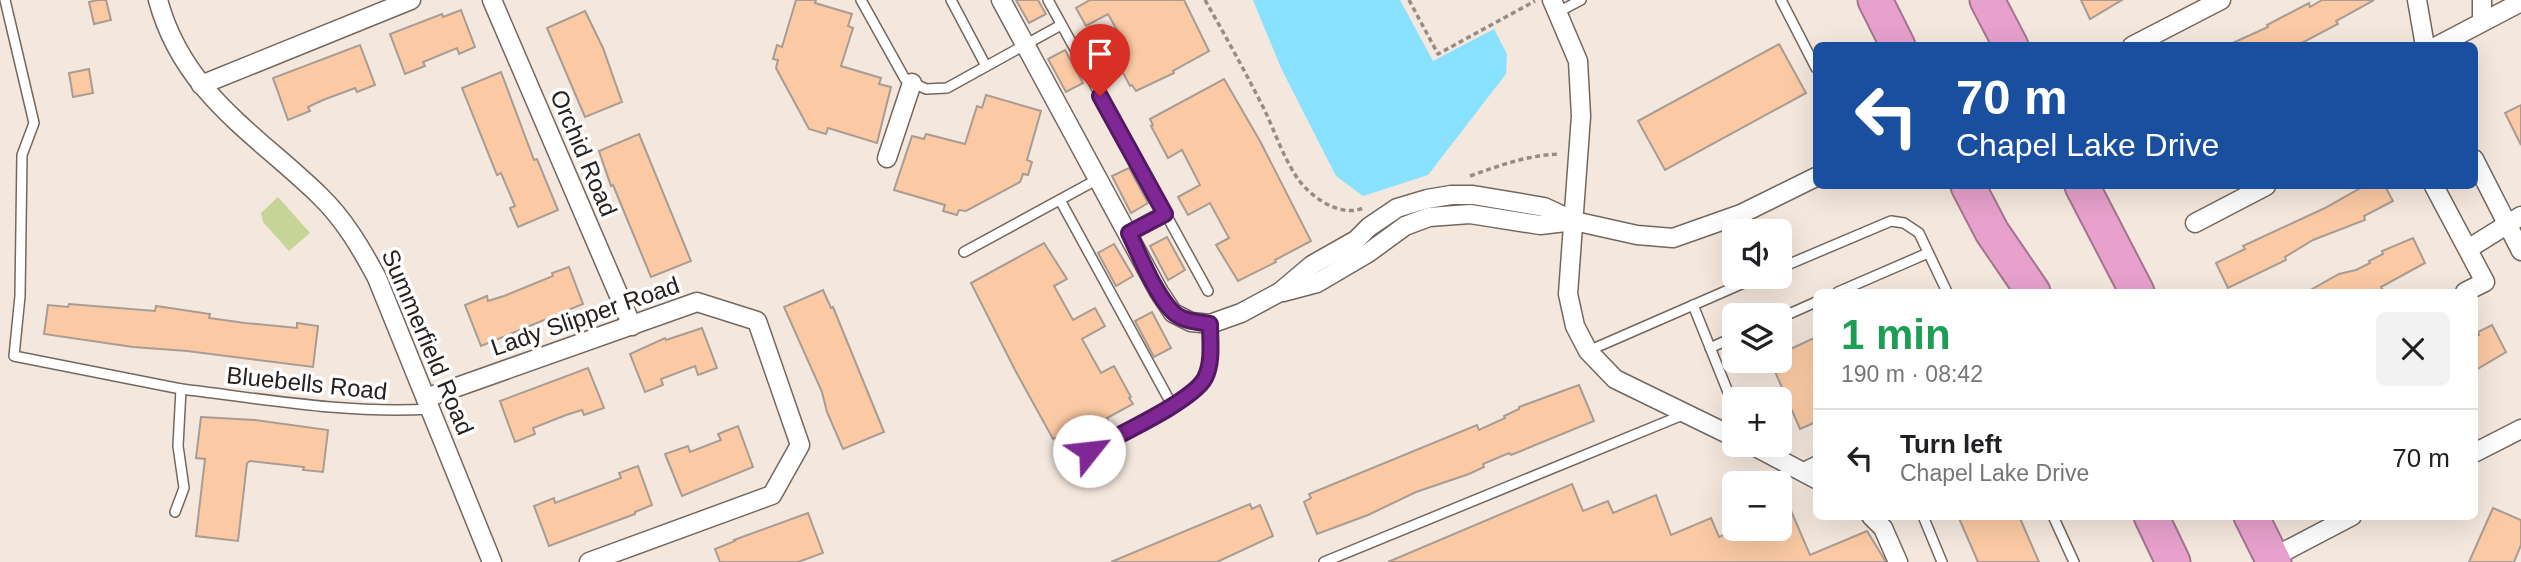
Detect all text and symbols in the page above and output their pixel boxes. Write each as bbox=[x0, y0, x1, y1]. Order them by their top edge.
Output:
pin bbox=[1070, 24, 1130, 96]
icon: arrive bbox=[1081, 35, 1119, 73]
icon: left bbox=[1841, 70, 1932, 161]
text: 70 m bbox=[1956, 70, 2068, 124]
street label: Orchid Road bbox=[545, 86, 623, 220]
text: Chapel Lake Drive bbox=[1956, 127, 2219, 163]
map controls bbox=[1722, 219, 1792, 541]
button: sound bbox=[1722, 219, 1792, 289]
street label: Summerfield Road bbox=[377, 245, 479, 439]
street label: Lady Slipper Road bbox=[487, 271, 683, 361]
button: layers bbox=[1722, 303, 1792, 373]
text: 1 min bbox=[1841, 311, 1951, 358]
button: close bbox=[2376, 312, 2450, 386]
street label: Bluebells Road bbox=[225, 361, 389, 405]
text: 190 m · 08:42 bbox=[1841, 361, 1983, 387]
button: + bbox=[1722, 387, 1792, 457]
position arrow bbox=[1052, 414, 1126, 488]
text: Turn left bbox=[1900, 429, 2002, 459]
icon: left bbox=[1841, 439, 1879, 477]
text: 70 m bbox=[2392, 443, 2450, 473]
text: Chapel Lake Drive bbox=[1900, 460, 2089, 486]
button: − bbox=[1722, 471, 1792, 541]

